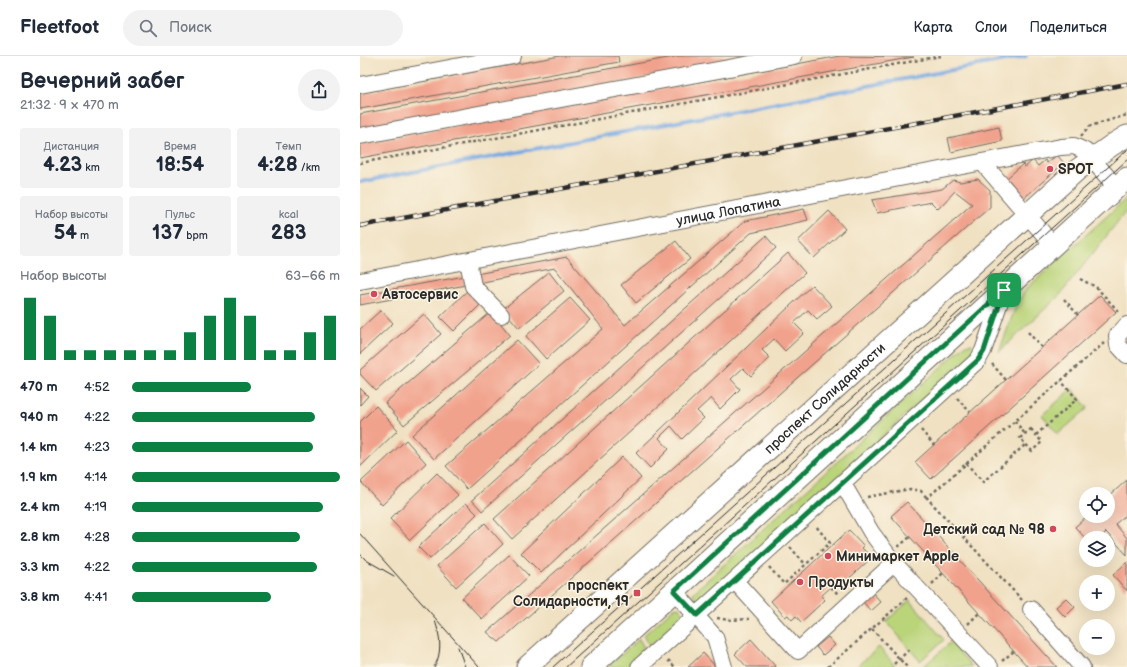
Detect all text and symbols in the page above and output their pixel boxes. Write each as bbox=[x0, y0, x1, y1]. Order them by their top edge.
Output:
search box bbox=[123, 10, 403, 46]
text: Fleetfoot bbox=[20, 16, 99, 39]
icon: search bbox=[137, 17, 159, 39]
text: Поиск bbox=[169, 18, 212, 37]
text: Карта bbox=[913, 19, 953, 36]
text: Слои bbox=[975, 19, 1007, 36]
text: Поделиться bbox=[1029, 19, 1107, 36]
text: Вечерний забег bbox=[20, 68, 184, 95]
button: share bbox=[298, 69, 340, 111]
text: 21:32 · 9 × 470 m bbox=[20, 97, 119, 113]
text: Дистанция bbox=[43, 140, 99, 153]
text: Время bbox=[164, 140, 196, 153]
text: Темп bbox=[276, 140, 302, 153]
text: 4.23 bbox=[43, 153, 82, 177]
text: 18:54 bbox=[156, 153, 204, 177]
text: 4:28 bbox=[257, 153, 298, 177]
text: km bbox=[82, 161, 100, 174]
text: /km bbox=[298, 161, 320, 174]
place label: SPOT bbox=[1058, 161, 1093, 178]
marker: SPOT bbox=[1045, 164, 1055, 174]
street label: улица Лопатина bbox=[675, 193, 783, 229]
text: Набор высоты bbox=[35, 208, 108, 221]
text: Пульс bbox=[165, 208, 195, 221]
text: kcal bbox=[279, 208, 299, 221]
text: 54 bbox=[54, 221, 77, 245]
text: 137 bbox=[152, 221, 183, 245]
text: 283 bbox=[271, 221, 307, 245]
text: m bbox=[77, 229, 89, 242]
text: bpm bbox=[183, 229, 208, 242]
text: Набор высоты bbox=[20, 268, 107, 284]
text: 63–66 m bbox=[285, 268, 340, 284]
pin bbox=[987, 273, 1021, 307]
icon: arrive bbox=[993, 279, 1015, 301]
place label: Автосервис bbox=[381, 286, 458, 303]
marker: Автосервис bbox=[369, 289, 379, 299]
street label: проспект Солидарности bbox=[761, 339, 889, 458]
text: 470 m bbox=[20, 379, 58, 395]
text: 4:52 bbox=[84, 379, 110, 395]
text: 940 m bbox=[20, 409, 58, 425]
text: 4:22 bbox=[84, 409, 110, 425]
text: 1.4 km bbox=[20, 439, 57, 455]
text: 4:23 bbox=[84, 439, 110, 455]
text: 1.9 km bbox=[20, 469, 57, 485]
text: 4:14 bbox=[84, 469, 108, 485]
map controls bbox=[1079, 487, 1115, 655]
button: locate bbox=[1079, 487, 1115, 523]
text: 2.4 km bbox=[20, 499, 60, 515]
text: 4:19 bbox=[84, 499, 107, 515]
place label: Детский сад № 98 bbox=[923, 521, 1045, 538]
marker: Детский сад № 98 bbox=[1048, 524, 1058, 534]
text: 2.8 km bbox=[20, 529, 60, 545]
text: 4:28 bbox=[84, 529, 110, 545]
button: layers bbox=[1079, 531, 1115, 567]
place label: Минимаркет Apple bbox=[836, 548, 959, 565]
marker: Минимаркет Apple bbox=[823, 551, 833, 561]
text: 3.3 km bbox=[20, 559, 59, 575]
text: 4:22 bbox=[84, 559, 110, 575]
place label: Продукты bbox=[808, 574, 874, 591]
button: + bbox=[1079, 575, 1115, 611]
place label: проспект Солидарности, 19 bbox=[513, 577, 629, 610]
marker: Продукты bbox=[795, 577, 805, 587]
marker: проспект Солидарности, 19 bbox=[632, 588, 642, 598]
text: 3.8 km bbox=[20, 589, 60, 605]
text: 4:41 bbox=[84, 589, 108, 605]
button: − bbox=[1079, 619, 1115, 655]

